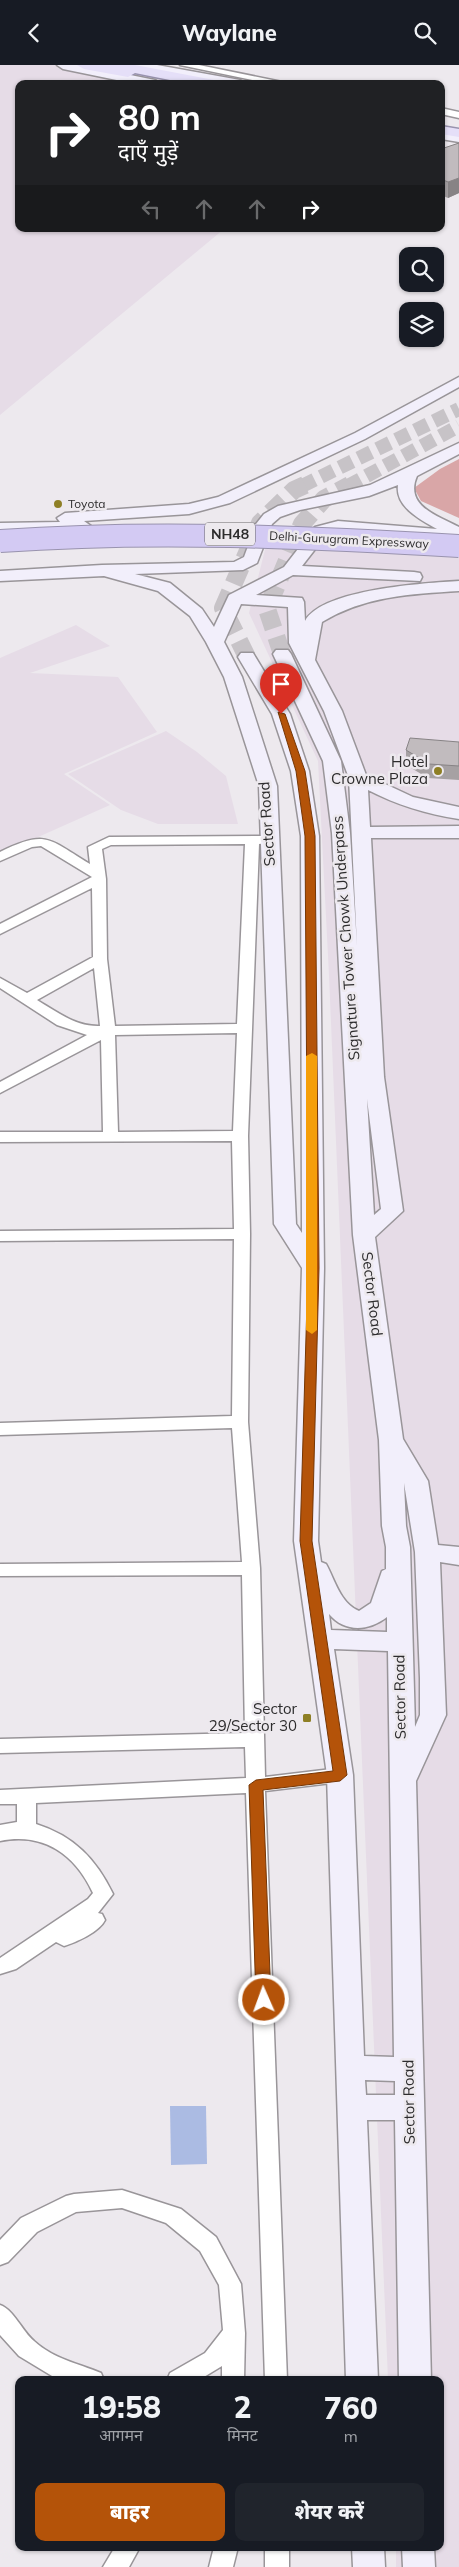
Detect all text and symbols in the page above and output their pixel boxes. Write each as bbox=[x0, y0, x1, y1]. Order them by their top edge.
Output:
icon: back bbox=[20, 19, 48, 47]
text: Waylane bbox=[182, 19, 277, 47]
icon: search bbox=[411, 19, 439, 47]
text: 80 m bbox=[118, 95, 201, 139]
icon: right bbox=[35, 100, 100, 165]
text: दाएँ मुड़ें bbox=[118, 138, 178, 166]
icon: left bbox=[137, 195, 165, 223]
icon: ahead bbox=[190, 195, 218, 223]
icon: ahead bbox=[243, 195, 271, 223]
icon: right bbox=[296, 195, 324, 223]
map controls bbox=[399, 247, 444, 347]
button: search bbox=[399, 247, 444, 292]
button: layers bbox=[399, 302, 444, 347]
place label: Toyota bbox=[68, 496, 106, 511]
marker: Toyota bbox=[52, 498, 64, 510]
road number: NH48 bbox=[205, 523, 255, 545]
street label: Delhi-Gurugram Expressway bbox=[269, 528, 430, 551]
pin bbox=[260, 663, 302, 714]
icon: arrive bbox=[267, 670, 295, 698]
place label: Hotel Crowne Plaza bbox=[331, 752, 428, 788]
marker: Hotel Crowne Plaza bbox=[432, 765, 444, 777]
street label: Sector Road bbox=[254, 781, 279, 867]
street label: Signature Tower Chowk Underpass bbox=[327, 815, 364, 1061]
street label: Sector Road bbox=[358, 1251, 387, 1337]
street label: Sector Road bbox=[389, 1654, 410, 1740]
place label: Sector 29/Sector 30 bbox=[209, 1699, 298, 1735]
marker: Sector 29/Sector 30 bbox=[301, 1712, 313, 1724]
position arrow bbox=[237, 1973, 289, 2025]
street label: Sector Road bbox=[398, 2059, 419, 2145]
text: 19:58 bbox=[81, 2388, 161, 2426]
text: 2 bbox=[233, 2388, 251, 2426]
text: 760 bbox=[324, 2389, 378, 2427]
text: आगमन bbox=[99, 2425, 143, 2445]
text: मिनट bbox=[227, 2425, 258, 2445]
text: m bbox=[344, 2426, 358, 2446]
button: बाहर bbox=[35, 2483, 225, 2541]
button: शेयर करें bbox=[235, 2483, 424, 2541]

